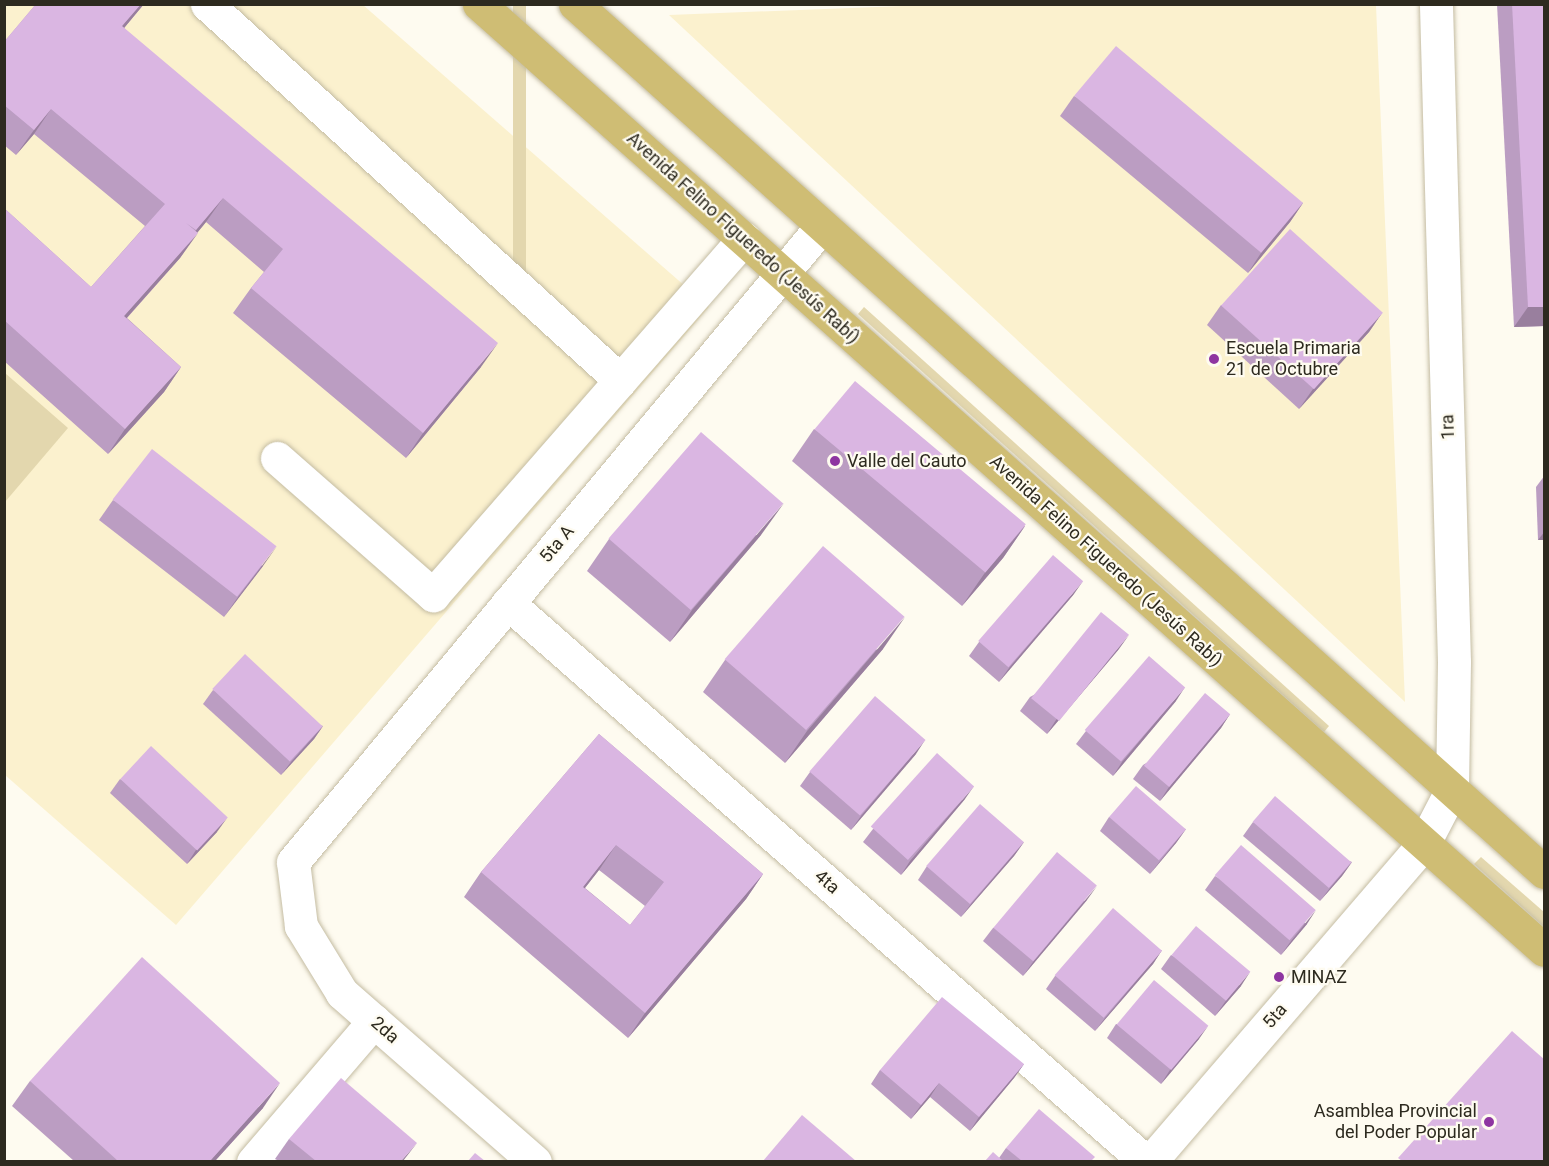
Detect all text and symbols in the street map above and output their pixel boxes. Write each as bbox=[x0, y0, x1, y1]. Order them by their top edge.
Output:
street label: Avenida Felino Figueredo (Jesús Rabí) bbox=[622, 128, 864, 348]
place label: Escuela Primaria 21 de Octubre bbox=[1226, 338, 1361, 380]
marker: Escuela Primaria 21 de Octubre bbox=[1207, 352, 1221, 366]
street label: 1ra bbox=[1437, 414, 1459, 440]
place label: Valle del Cauto bbox=[847, 450, 967, 472]
street label: Avenida Felino Figueredo (Jesús Rabí) bbox=[985, 451, 1227, 671]
marker: Valle del Cauto bbox=[828, 454, 842, 468]
street label: 5ta A bbox=[535, 521, 579, 567]
street label: 4ta bbox=[810, 865, 844, 899]
place label: MINAZ bbox=[1291, 966, 1347, 988]
marker: MINAZ bbox=[1272, 970, 1286, 984]
street label: 5ta bbox=[1258, 999, 1292, 1033]
street label: 2da bbox=[367, 1012, 403, 1048]
place label: Asamblea Provincial del Poder Popular bbox=[1314, 1101, 1477, 1144]
marker: Asamblea Provincial del Poder Popular bbox=[1482, 1115, 1496, 1129]

